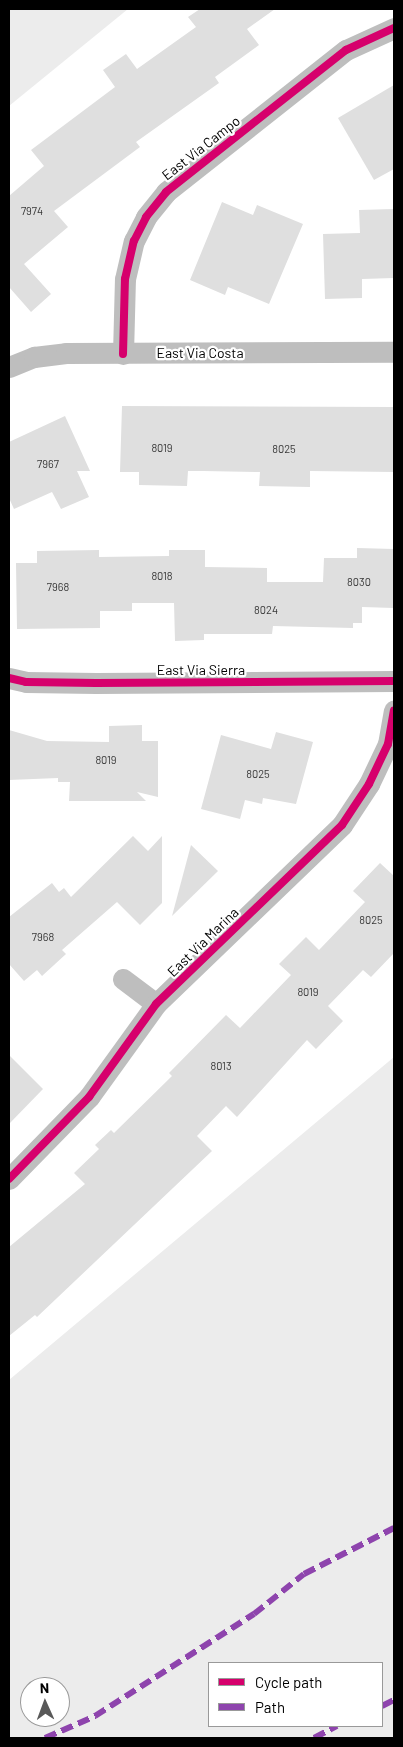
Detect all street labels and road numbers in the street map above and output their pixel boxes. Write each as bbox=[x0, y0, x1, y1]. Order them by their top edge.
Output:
street label: East Via Campo bbox=[159, 112, 243, 184]
street label: East Via Costa bbox=[156, 345, 244, 361]
street label: East Via Sierra bbox=[157, 662, 245, 678]
street label: East Via Marina bbox=[164, 904, 242, 980]

